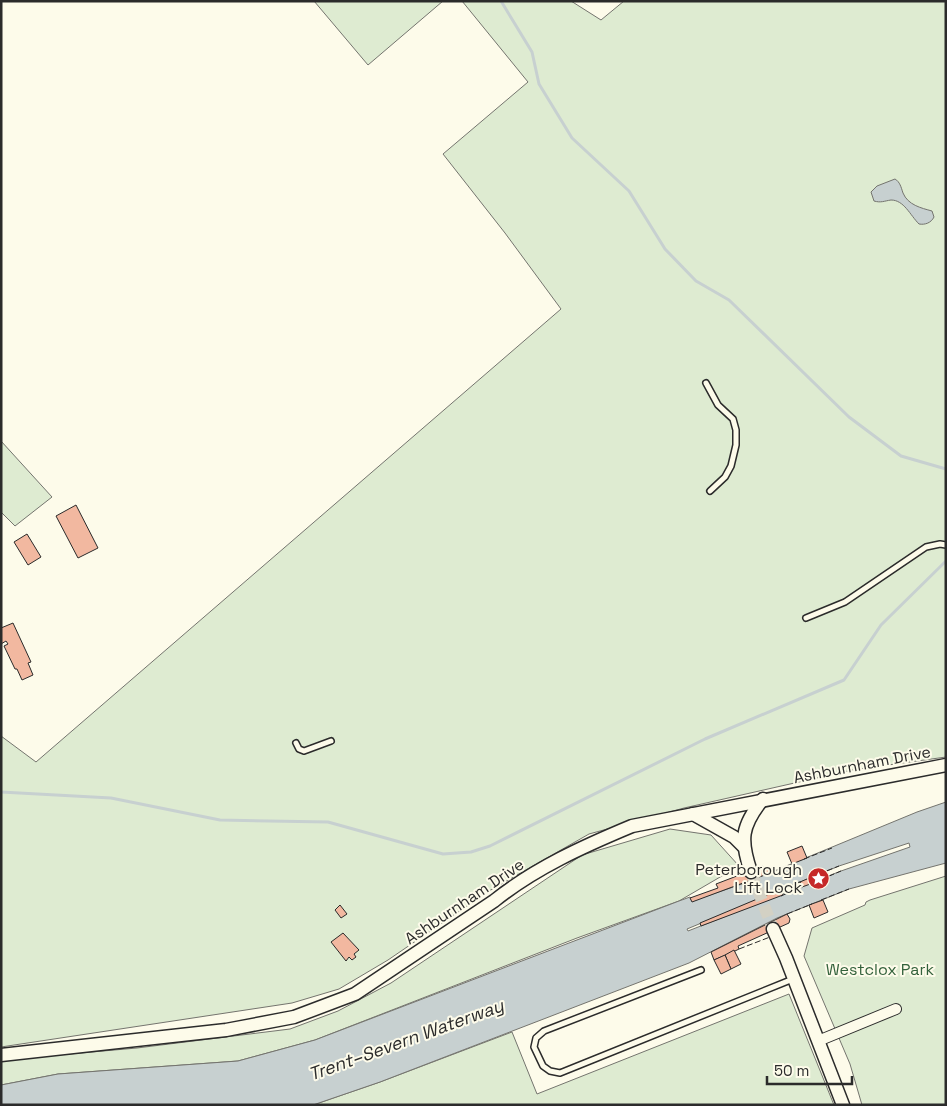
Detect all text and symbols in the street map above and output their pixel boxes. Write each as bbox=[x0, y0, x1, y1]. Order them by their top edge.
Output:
street label: Ashburnham Drive bbox=[792, 741, 933, 788]
street label: Ashburnham Drive bbox=[401, 854, 528, 949]
place label: Peterborough Lift Lock bbox=[695, 859, 802, 898]
place icon: Peterborough Lift Lock bbox=[806, 866, 830, 890]
park label: Westclox Park bbox=[826, 959, 935, 980]
water label: Trent–Severn Waterway bbox=[305, 993, 507, 1086]
scale bar bbox=[767, 1054, 852, 1086]
text: 50 m bbox=[774, 1061, 809, 1080]

